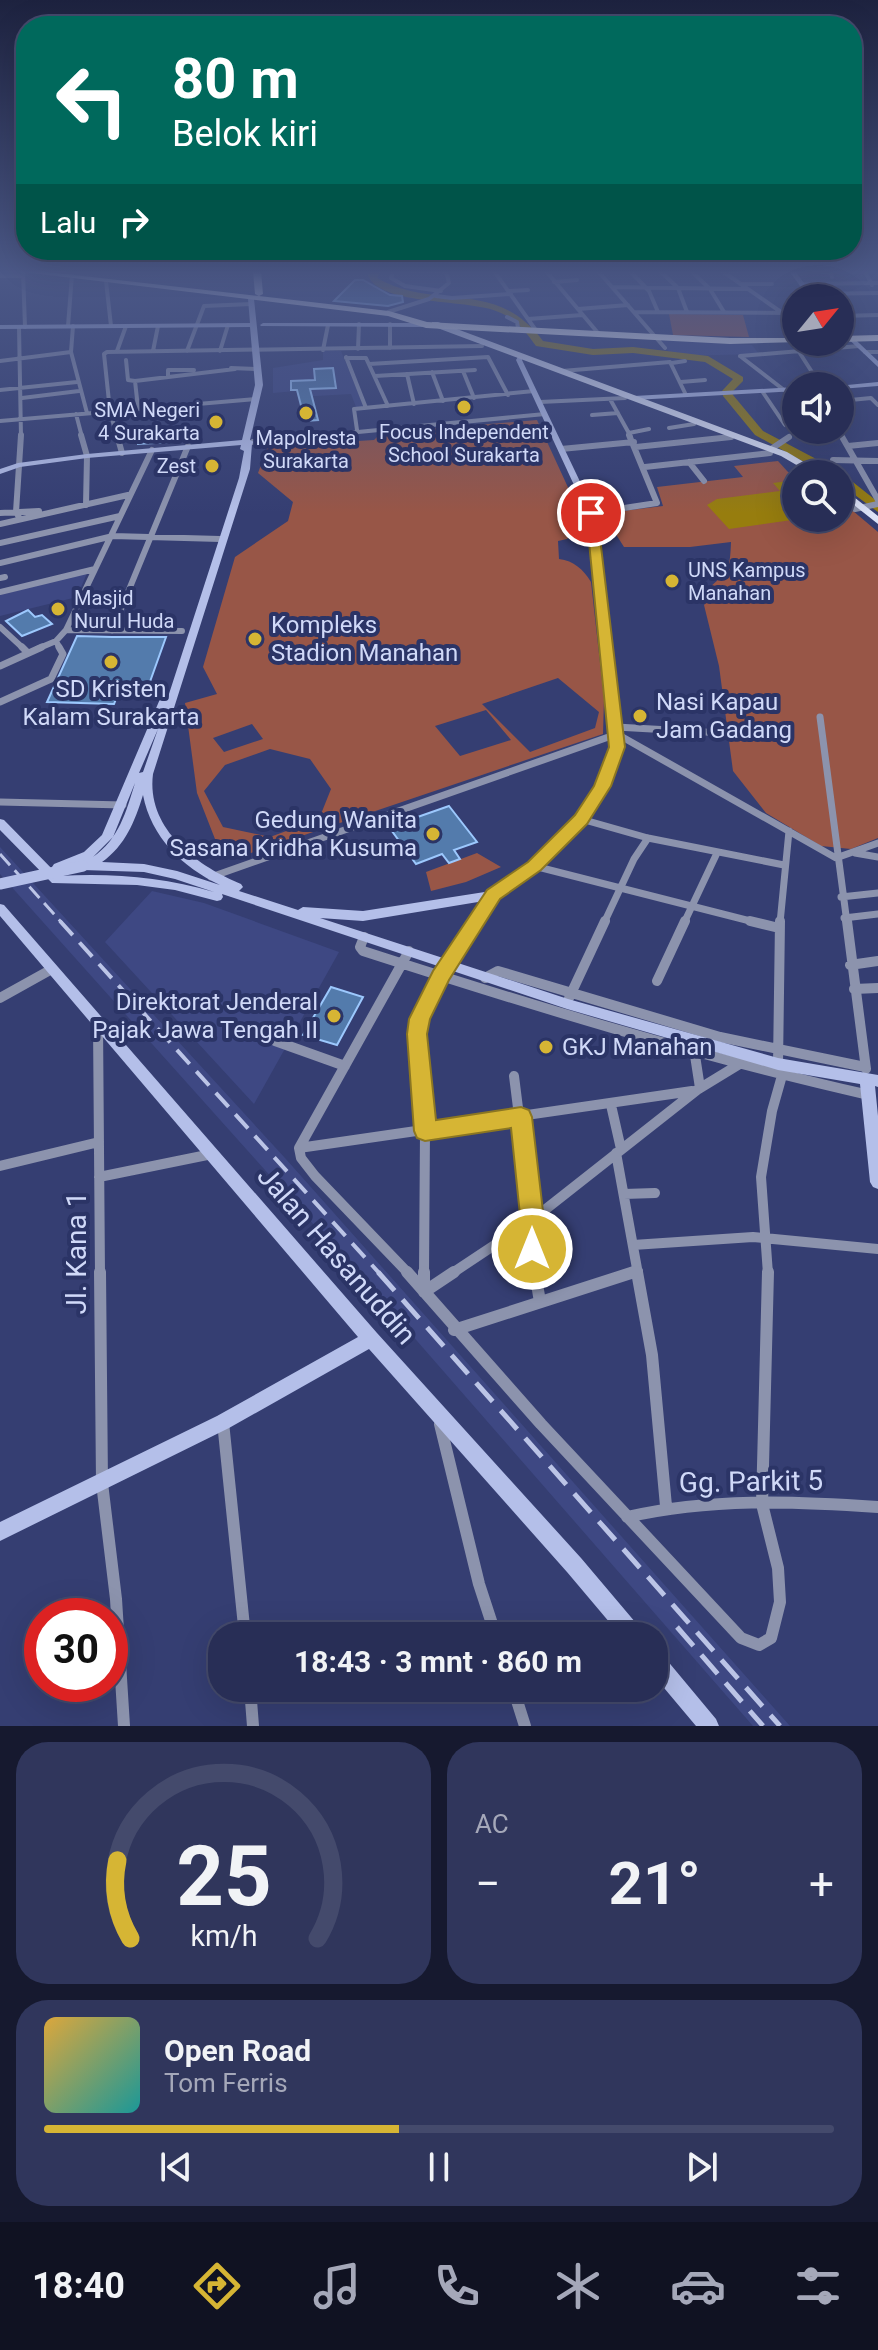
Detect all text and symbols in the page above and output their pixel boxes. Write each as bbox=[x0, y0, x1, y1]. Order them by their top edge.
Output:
text: 80 m bbox=[172, 46, 299, 112]
icon: left bbox=[40, 48, 144, 152]
text: Belok kiri bbox=[172, 113, 318, 155]
icon: right bbox=[112, 200, 156, 244]
text: Lalu bbox=[40, 205, 96, 240]
north arrow bbox=[782, 284, 854, 356]
map controls bbox=[782, 284, 854, 532]
button: sound bbox=[782, 372, 854, 444]
place label: SMA Negeri 4 Surakarta bbox=[94, 398, 200, 445]
marker: Focus Independent School Surakarta bbox=[455, 398, 473, 416]
marker: Mapolresta Surakarta bbox=[297, 404, 315, 422]
marker: SMA Negeri 4 Surakarta bbox=[207, 413, 225, 431]
place label: Focus Independent School Surakarta bbox=[379, 420, 549, 467]
place label: Mapolresta Surakarta bbox=[256, 426, 356, 473]
place label: Zest bbox=[157, 454, 196, 478]
marker: Zest bbox=[203, 457, 221, 475]
button: search bbox=[782, 460, 854, 532]
pin bbox=[557, 479, 625, 547]
icon: arrive bbox=[569, 491, 613, 535]
place label: UNS Kampus Manahan bbox=[688, 558, 806, 605]
marker: UNS Kampus Manahan bbox=[663, 572, 681, 590]
place label: Masjid Nurul Huda bbox=[74, 586, 174, 633]
marker: Masjid Nurul Huda bbox=[49, 600, 67, 618]
place label: Kompleks Stadion Manahan bbox=[271, 611, 458, 667]
marker: Kompleks Stadion Manahan bbox=[246, 630, 264, 648]
marker: SD Kristen Kalam Surakarta bbox=[102, 653, 120, 671]
place label: SD Kristen Kalam Surakarta bbox=[22, 675, 200, 731]
place label: Nasi Kapau Jam Gadang bbox=[656, 688, 792, 744]
marker: Nasi Kapau Jam Gadang bbox=[631, 707, 649, 725]
place label: Gedung Wanita Sasana Kridha Kusuma bbox=[169, 806, 417, 862]
marker: Gedung Wanita Sasana Kridha Kusuma bbox=[424, 825, 442, 843]
place label: Direktorat Jenderal Pajak Jawa Tengah II bbox=[92, 988, 318, 1044]
marker: Direktorat Jenderal Pajak Jawa Tengah II bbox=[325, 1007, 343, 1025]
place label: GKJ Manahan bbox=[562, 1033, 712, 1061]
marker: GKJ Manahan bbox=[537, 1038, 555, 1056]
street label: Jalan Hasanuddin bbox=[250, 1160, 423, 1351]
street label: Jl. Kana 1 bbox=[60, 1192, 93, 1314]
position arrow bbox=[490, 1207, 574, 1291]
street label: Gg. Parkit 5 bbox=[679, 1464, 823, 1499]
speed limit sign: 30 bbox=[24, 1598, 128, 1702]
text: 18:43 · 3 mnt · 860 m bbox=[294, 1644, 582, 1679]
text: AC bbox=[475, 1809, 509, 1839]
text: 25 bbox=[176, 1828, 271, 1925]
text: 21° bbox=[608, 1848, 701, 1919]
text: − bbox=[475, 1858, 500, 1910]
text: + bbox=[809, 1858, 834, 1910]
text: km/h bbox=[190, 1919, 257, 1953]
text: Open Road bbox=[164, 2033, 311, 2068]
text: Tom Ferris bbox=[164, 2068, 288, 2098]
icon: previous bbox=[154, 2145, 198, 2189]
icon: pause bbox=[417, 2145, 461, 2189]
icon: next bbox=[680, 2145, 724, 2189]
icon: directions bbox=[189, 2258, 245, 2314]
icon: music bbox=[309, 2258, 365, 2314]
icon: phone bbox=[429, 2258, 485, 2314]
icon: climate bbox=[550, 2258, 606, 2314]
icon: car bbox=[670, 2258, 726, 2314]
icon: filters bbox=[790, 2258, 846, 2314]
text: 18:40 bbox=[32, 2265, 125, 2307]

